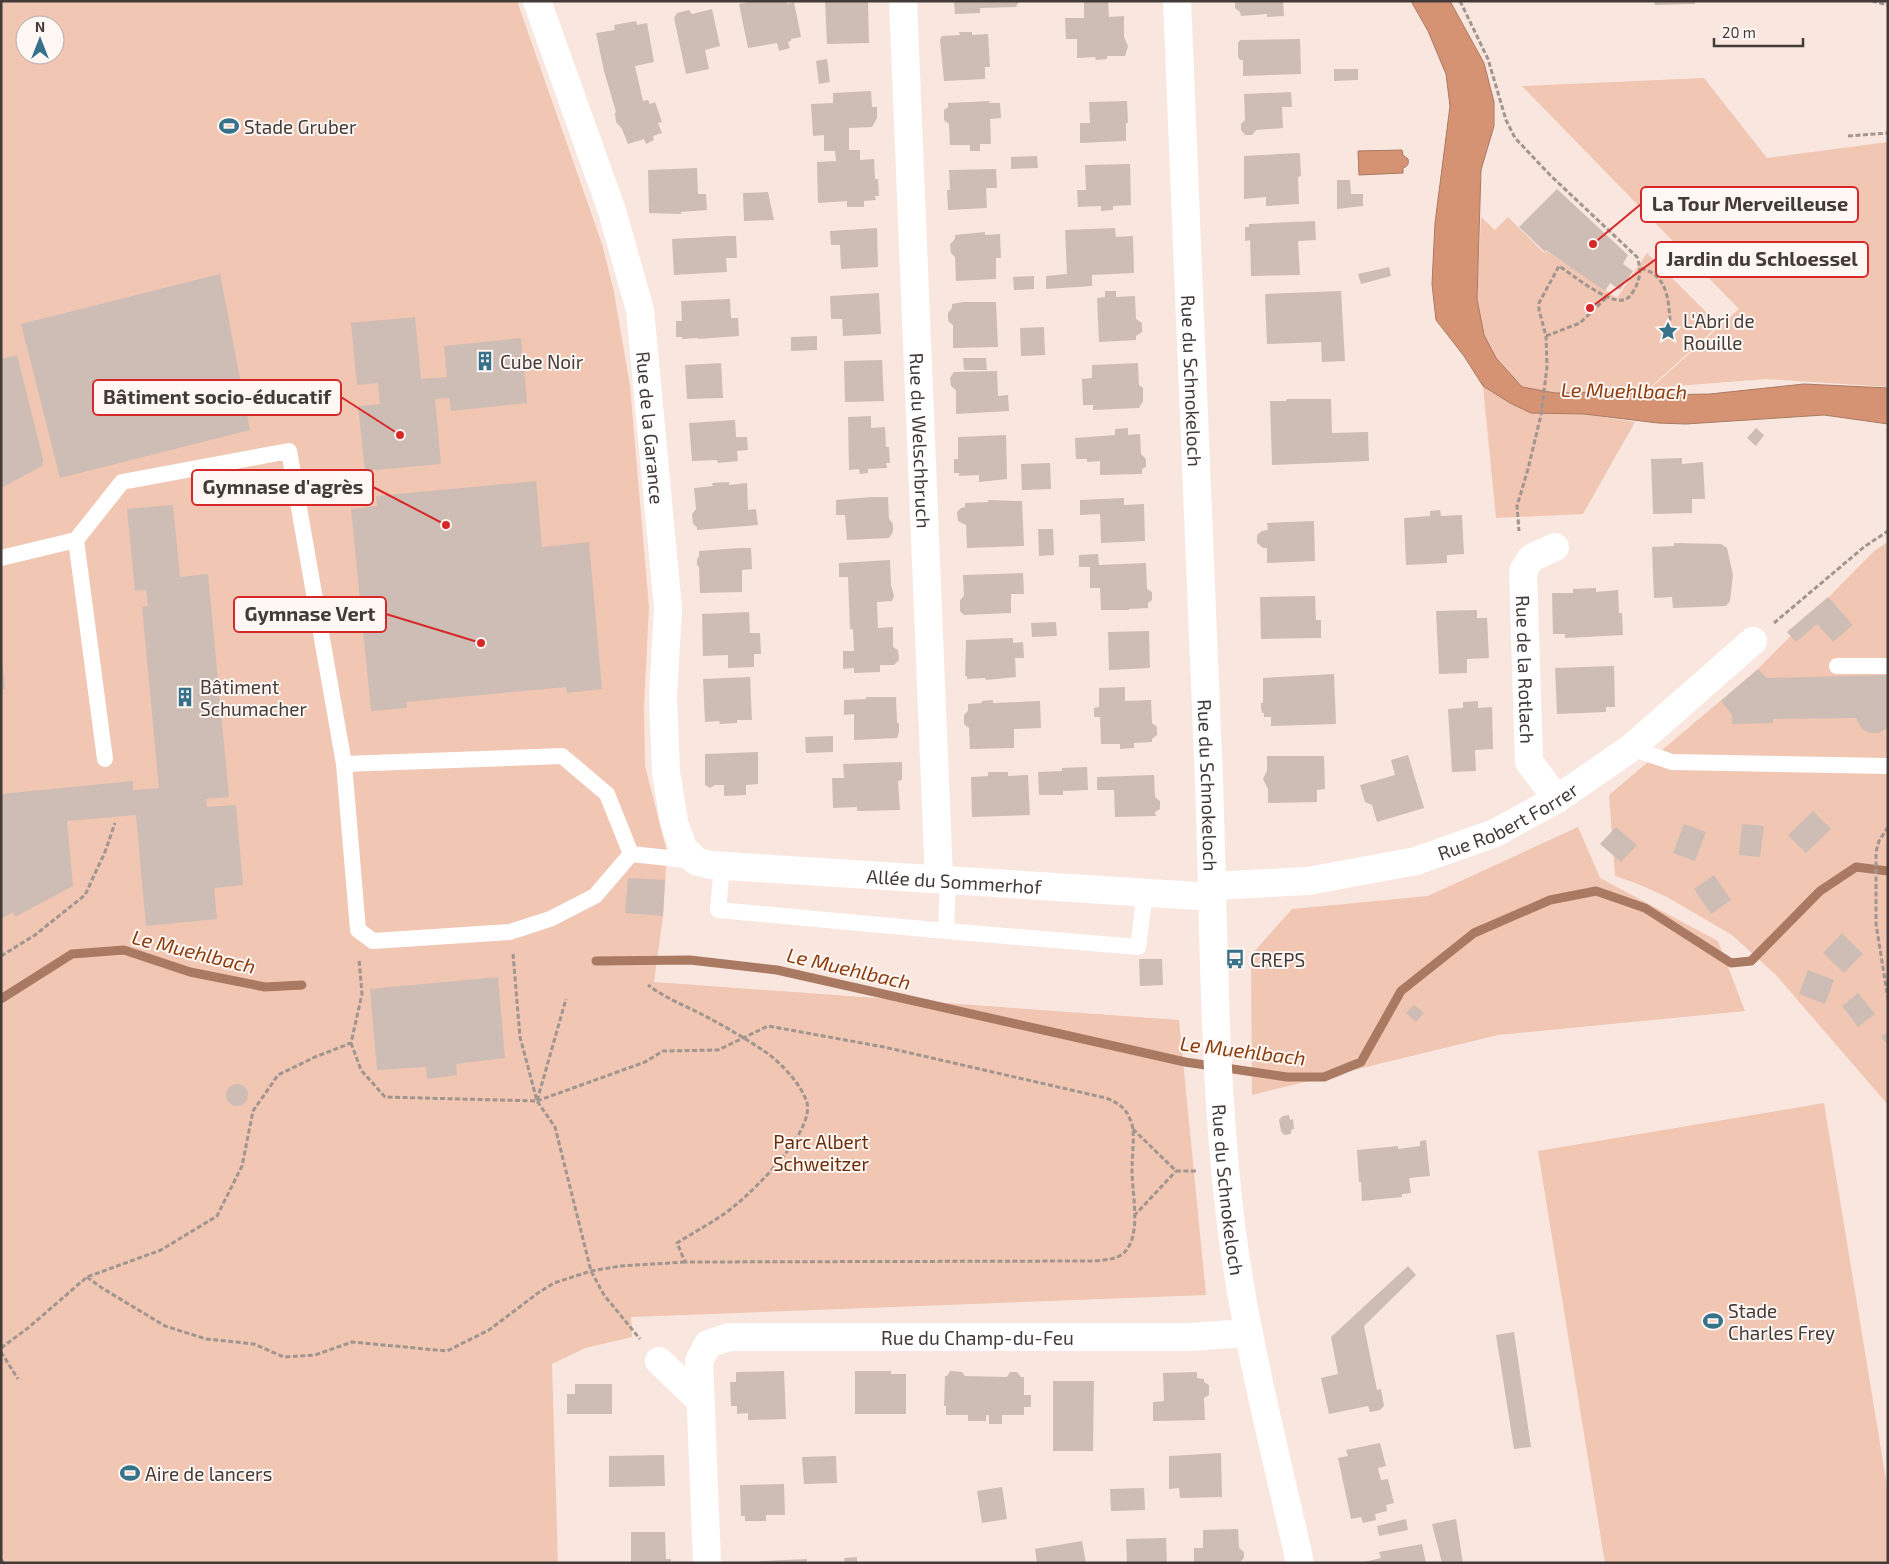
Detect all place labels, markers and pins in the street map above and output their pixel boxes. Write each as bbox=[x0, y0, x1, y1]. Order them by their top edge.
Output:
sports icon: Stade Gruber bbox=[218, 115, 240, 137]
place label: Stade Gruber bbox=[244, 115, 357, 138]
callout: La Tour Merveilleuse bbox=[1641, 187, 1858, 222]
callout: Jardin du Schloessel bbox=[1656, 242, 1868, 277]
place label: L'Abri de Rouille bbox=[1683, 309, 1755, 354]
place icon: L'Abri de Rouille bbox=[1657, 320, 1679, 342]
building icon: Cube Noir bbox=[474, 350, 496, 372]
place label: Cube Noir bbox=[500, 350, 584, 373]
callout: Bâtiment socio-éducatif bbox=[93, 380, 341, 415]
callout: Gymnase d'agrès bbox=[192, 470, 373, 505]
callout: Gymnase Vert bbox=[234, 597, 386, 632]
place label: Bâtiment Schumacher bbox=[200, 675, 307, 720]
building icon: Bâtiment Schumacher bbox=[174, 686, 196, 708]
bus stop icon: CREPS bbox=[1224, 948, 1246, 970]
place label: CREPS bbox=[1250, 948, 1305, 971]
place label: Stade Charles Frey bbox=[1728, 1299, 1835, 1344]
sports icon: Stade Charles Frey bbox=[1702, 1310, 1724, 1332]
sports icon: Aire de lancers bbox=[119, 1462, 141, 1484]
place label: Aire de lancers bbox=[145, 1462, 272, 1485]

